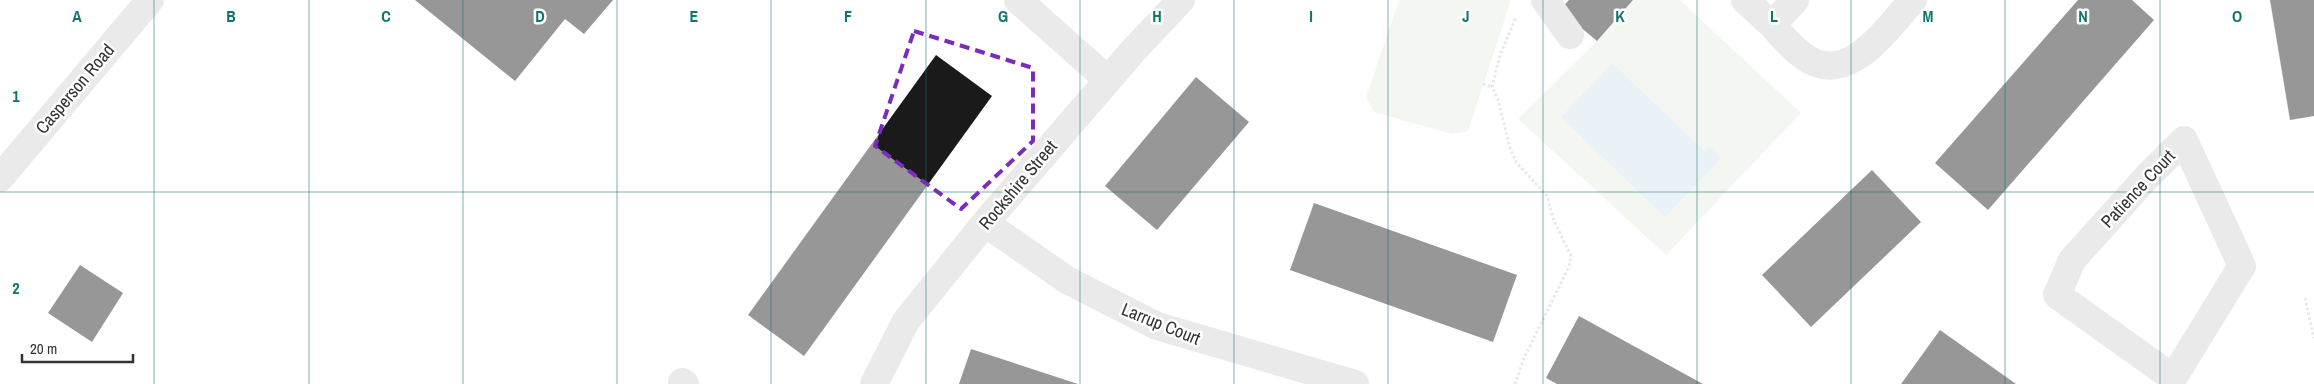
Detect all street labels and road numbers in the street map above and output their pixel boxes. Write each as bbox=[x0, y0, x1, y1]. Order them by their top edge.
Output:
street label: Casperson Road bbox=[29, 38, 120, 139]
street label: Rockshire Street bbox=[973, 135, 1063, 235]
street label: Patience Court bbox=[2095, 144, 2180, 233]
street label: Larrup Court bbox=[1118, 296, 1204, 351]

